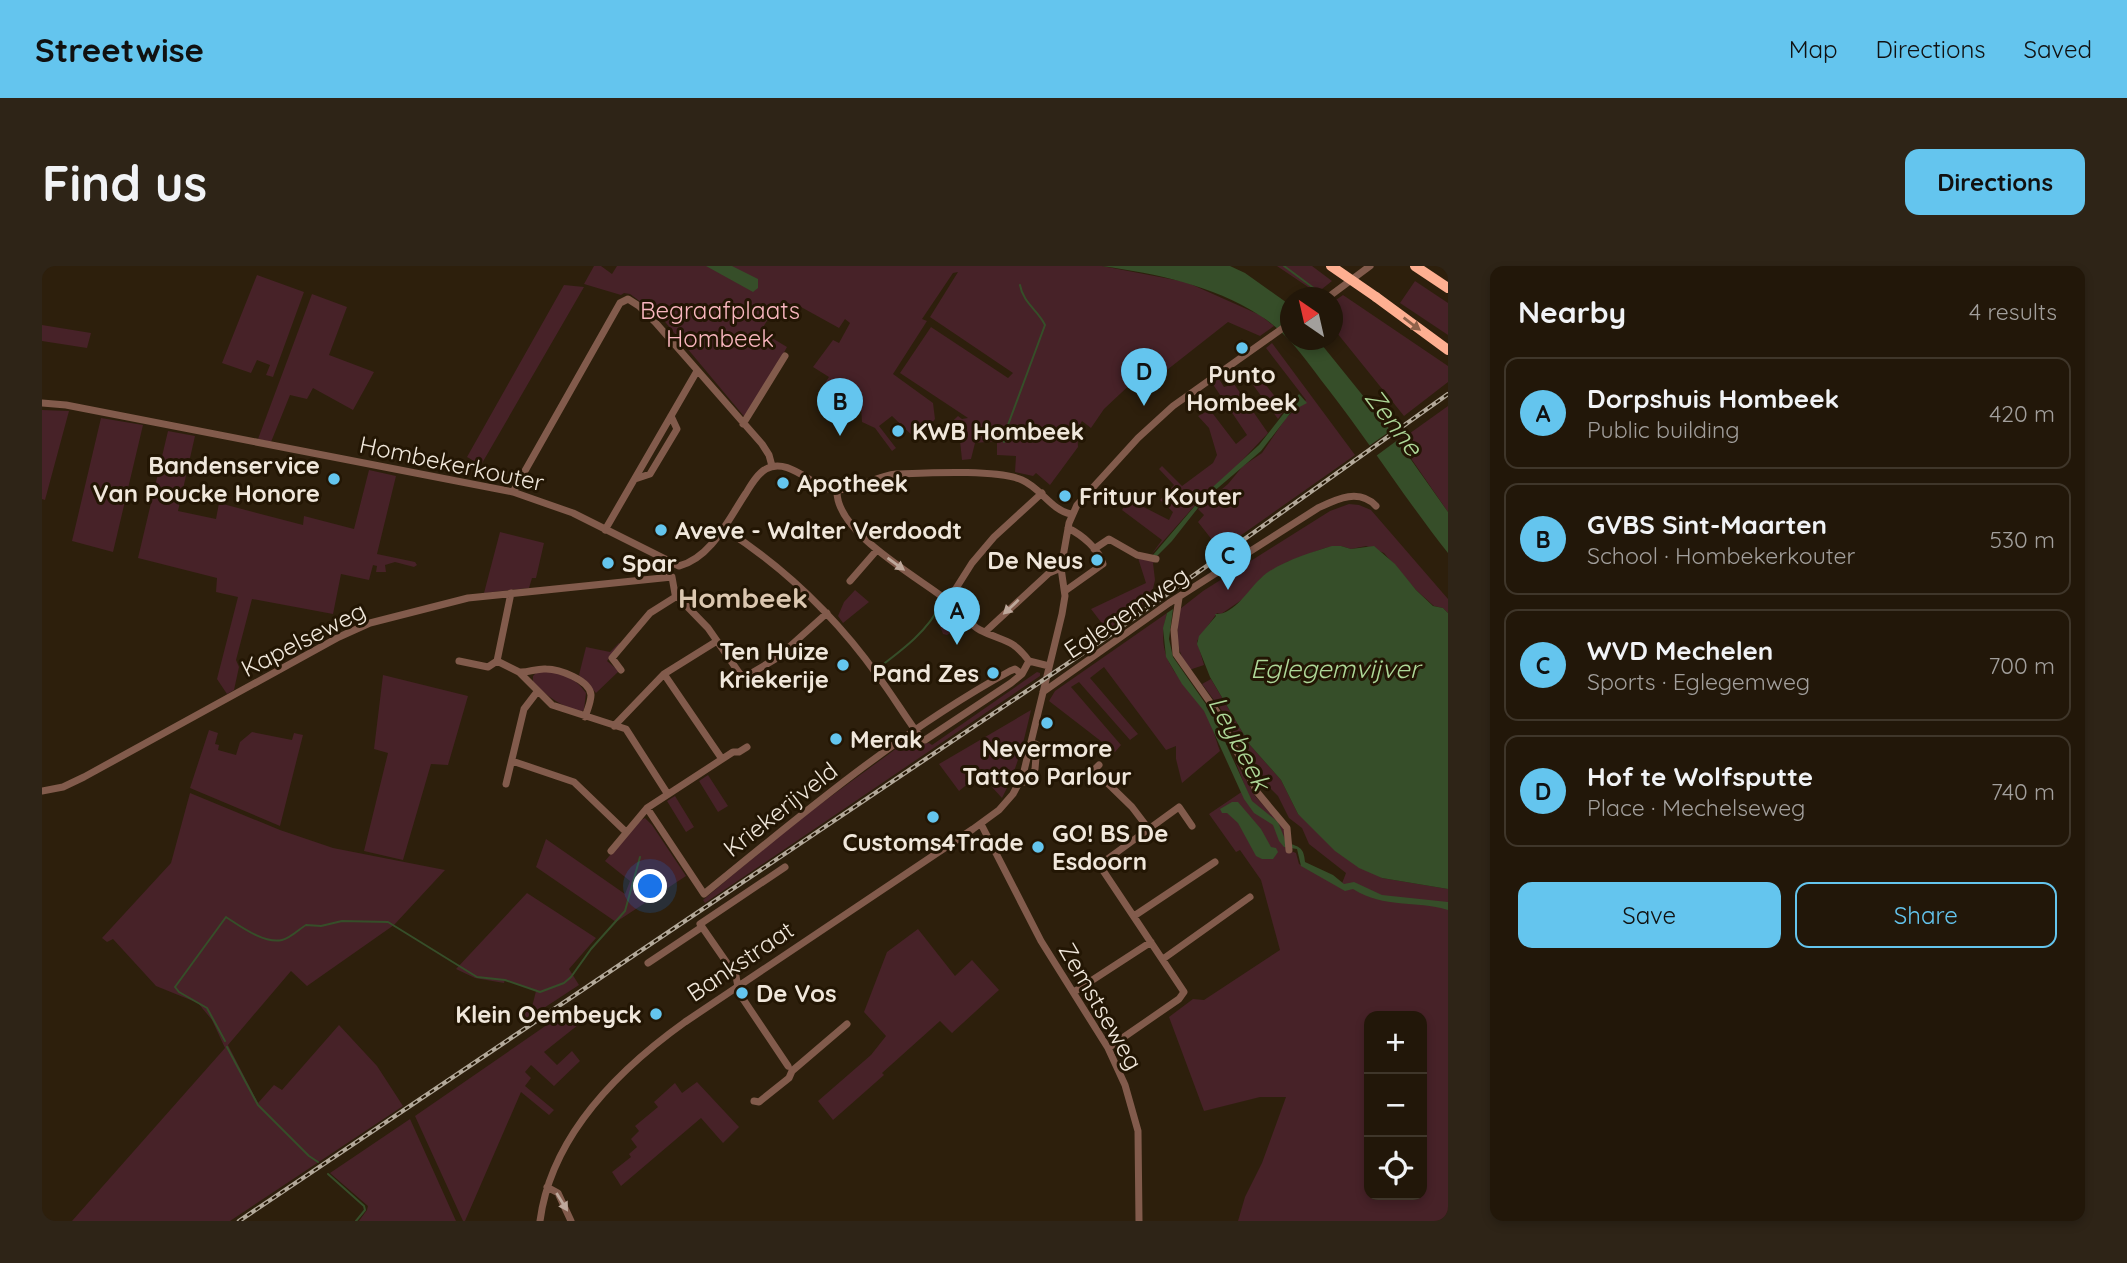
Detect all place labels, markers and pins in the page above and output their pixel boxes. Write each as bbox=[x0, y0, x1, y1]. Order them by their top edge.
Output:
marker: Punto Hombeek bbox=[1234, 340, 1250, 356]
pin: D bbox=[1121, 348, 1167, 406]
place label: Punto Hombeek bbox=[1186, 359, 1298, 417]
pin: B bbox=[817, 378, 863, 436]
place label: KWB Hombeek bbox=[912, 416, 1084, 446]
marker: KWB Hombeek bbox=[890, 423, 906, 439]
place label: Bandenservice Van Poucke Honore bbox=[93, 450, 320, 508]
place label: Apotheek bbox=[797, 468, 908, 498]
marker: Bandenservice Van Poucke Honore bbox=[326, 471, 342, 487]
marker: Apotheek bbox=[775, 475, 791, 491]
place label: Frituur Kouter bbox=[1079, 481, 1242, 511]
marker: Frituur Kouter bbox=[1057, 488, 1073, 504]
place label: Aveve - Walter Verdoodt bbox=[675, 515, 962, 545]
marker: Aveve - Walter Verdoodt bbox=[653, 522, 669, 538]
pin: C bbox=[1205, 532, 1251, 590]
place label: De Neus bbox=[987, 545, 1083, 575]
place label: Spar bbox=[622, 548, 677, 578]
marker: De Neus bbox=[1089, 552, 1105, 568]
marker: Spar bbox=[600, 555, 616, 571]
pin: A bbox=[934, 587, 980, 645]
place label: Ten Huize Kriekerije bbox=[719, 636, 829, 694]
marker: Ten Huize Kriekerije bbox=[835, 657, 851, 673]
place label: Pand Zes bbox=[872, 658, 979, 688]
marker: Pand Zes bbox=[985, 665, 1001, 681]
marker: Nevermore Tattoo Parlour bbox=[1039, 715, 1055, 731]
place label: Merak bbox=[850, 724, 923, 754]
marker: Merak bbox=[828, 731, 844, 747]
place label: Nevermore Tattoo Parlour bbox=[962, 733, 1132, 791]
marker: Customs4Trade bbox=[925, 809, 941, 825]
place label: GO! BS De Esdoorn bbox=[1052, 818, 1168, 876]
place label: Customs4Trade bbox=[842, 827, 1024, 857]
marker: GO! BS De Esdoorn bbox=[1030, 839, 1046, 855]
place label: De Vos bbox=[756, 978, 837, 1008]
marker: De Vos bbox=[734, 985, 750, 1001]
place label: Klein Oembeyck bbox=[455, 999, 642, 1029]
marker: Klein Oembeyck bbox=[648, 1006, 664, 1022]

